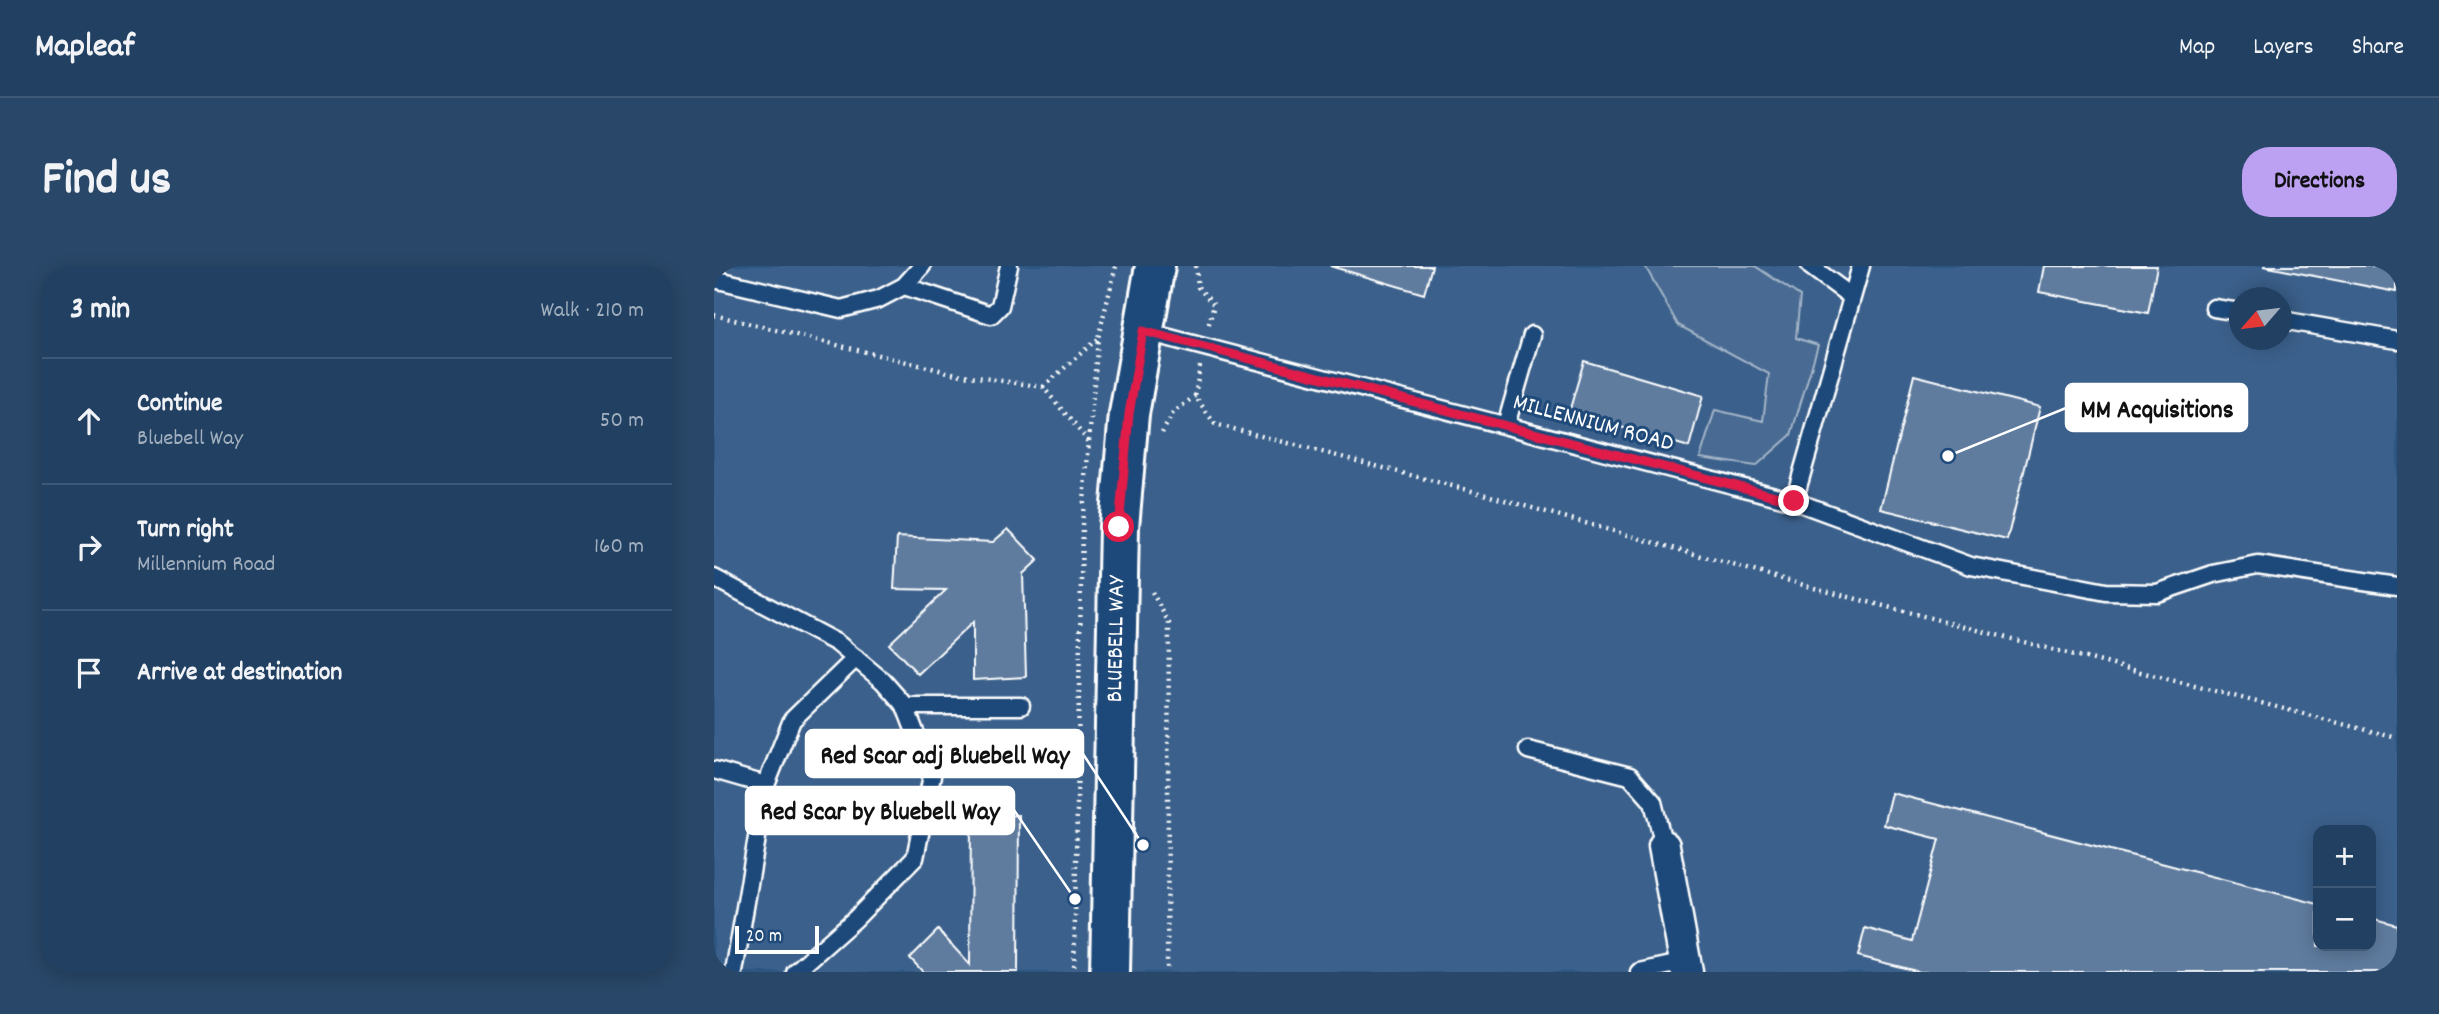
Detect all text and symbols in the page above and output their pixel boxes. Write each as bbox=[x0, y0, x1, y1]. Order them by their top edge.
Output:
text: Mapleaf bbox=[35, 25, 135, 72]
text: Map bbox=[2179, 31, 2215, 65]
text: Layers bbox=[2253, 31, 2314, 65]
text: Share bbox=[2352, 31, 2404, 65]
text: Find us bbox=[42, 147, 171, 217]
button: Directions bbox=[2242, 147, 2397, 217]
north arrow bbox=[2229, 287, 2292, 350]
text: 3 min bbox=[70, 290, 130, 333]
text: Walk · 210 m bbox=[541, 295, 644, 328]
callout: MM Acquisitions bbox=[2066, 384, 2247, 431]
text: Continue bbox=[137, 386, 222, 423]
street label: MILLENNIUM ROAD bbox=[1509, 386, 1677, 462]
text: MM Acquisitions bbox=[2080, 393, 2234, 430]
icon: ahead bbox=[70, 402, 108, 440]
text: 50 m bbox=[600, 405, 644, 438]
text: Bluebell Way bbox=[137, 423, 243, 456]
route end bbox=[1778, 485, 1809, 516]
route start bbox=[1103, 511, 1134, 542]
text: Turn right bbox=[137, 512, 234, 549]
icon: right bbox=[70, 528, 108, 566]
text: 160 m bbox=[594, 531, 644, 564]
text: Millennium Road bbox=[137, 549, 275, 582]
street label: BLUEBELL WAY bbox=[1099, 574, 1135, 703]
icon: arrive bbox=[70, 654, 108, 692]
text: Arrive at destination bbox=[137, 655, 342, 692]
callout: Red Scar adj Bluebell Way bbox=[806, 730, 1083, 777]
text: Red Scar adj Bluebell Way bbox=[821, 739, 1071, 776]
callout: Red Scar by Bluebell Way bbox=[746, 787, 1014, 834]
text: Red Scar by Bluebell Way bbox=[760, 795, 1001, 832]
map controls bbox=[2313, 825, 2376, 951]
button: + bbox=[2313, 825, 2376, 888]
button: − bbox=[2313, 888, 2376, 951]
scale bar bbox=[735, 923, 819, 955]
text: 20 m bbox=[746, 924, 782, 951]

